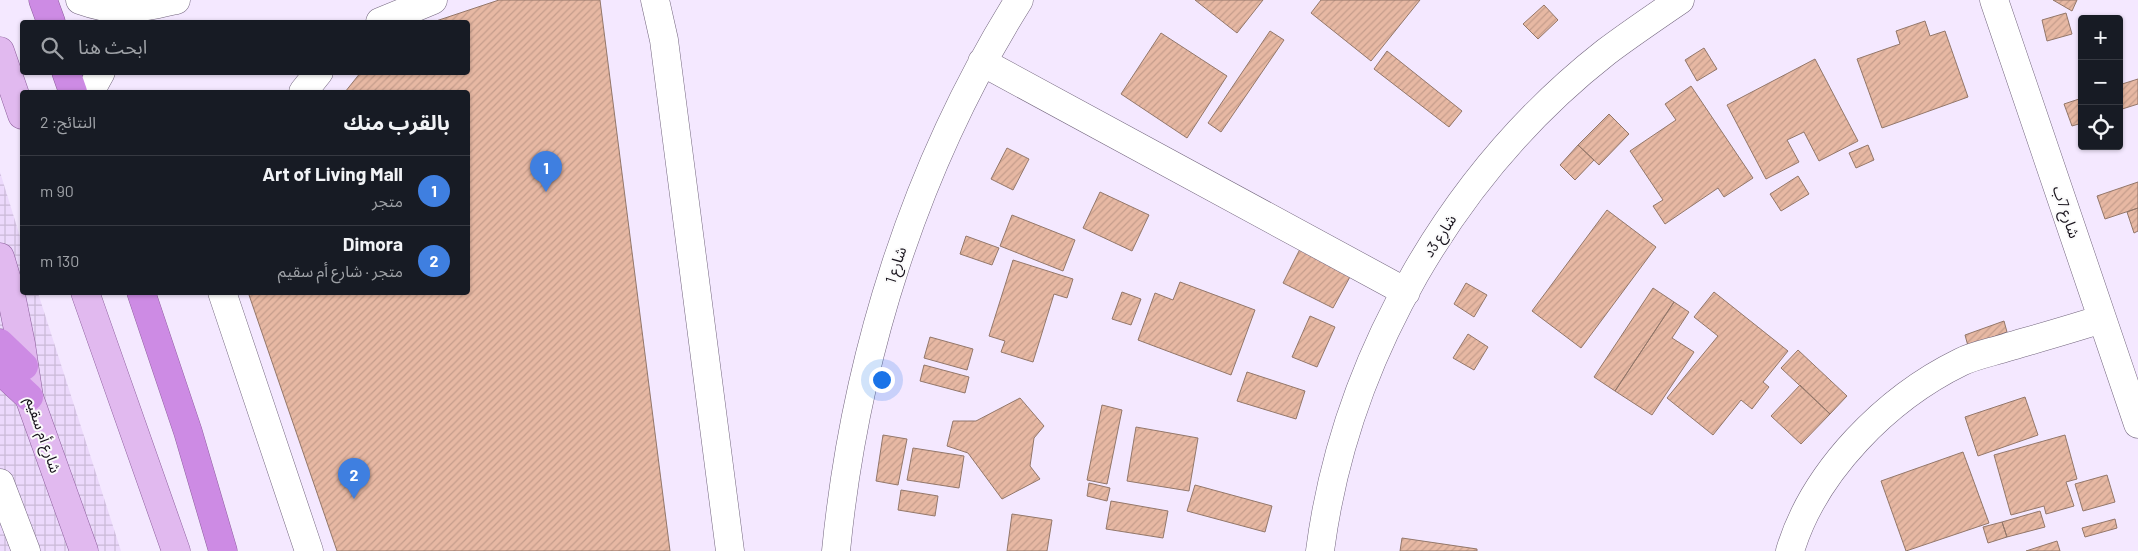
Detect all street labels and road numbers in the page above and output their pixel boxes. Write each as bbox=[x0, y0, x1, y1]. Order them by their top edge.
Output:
street label: شارع 7ب bbox=[2046, 183, 2084, 242]
street label: شارع 3د bbox=[1419, 211, 1463, 262]
street label: شارع 1 bbox=[881, 244, 913, 287]
street label: شارع أم سقيم bbox=[19, 394, 65, 477]

